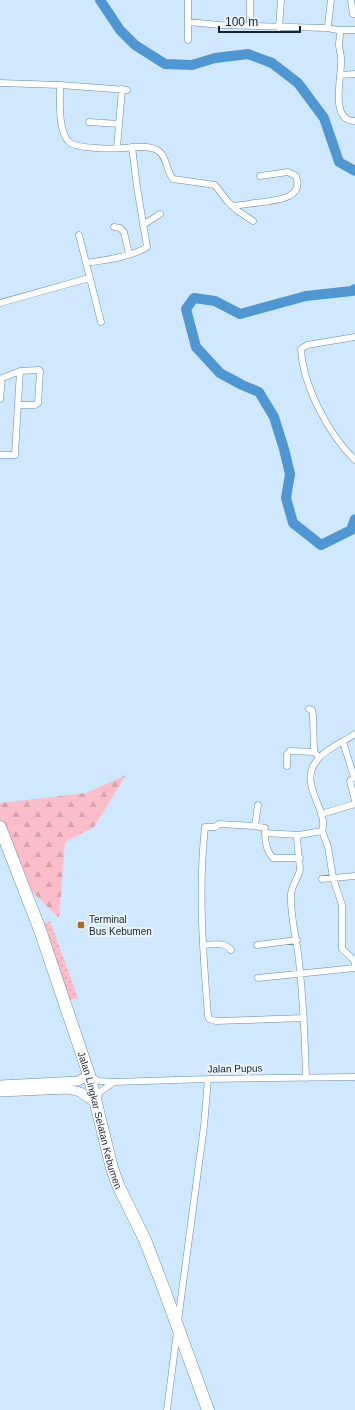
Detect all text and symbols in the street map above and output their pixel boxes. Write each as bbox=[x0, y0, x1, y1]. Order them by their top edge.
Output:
scale bar bbox=[219, 8, 300, 34]
text: 100 m bbox=[225, 15, 258, 29]
place label: Terminal Bus Kebumen bbox=[89, 914, 152, 937]
marker: Terminal Bus Kebumen bbox=[76, 920, 86, 930]
street label: Jalan Lingkar Selatan Kebumen bbox=[75, 1050, 124, 1191]
street label: Jalan Pupus bbox=[207, 1063, 263, 1074]

